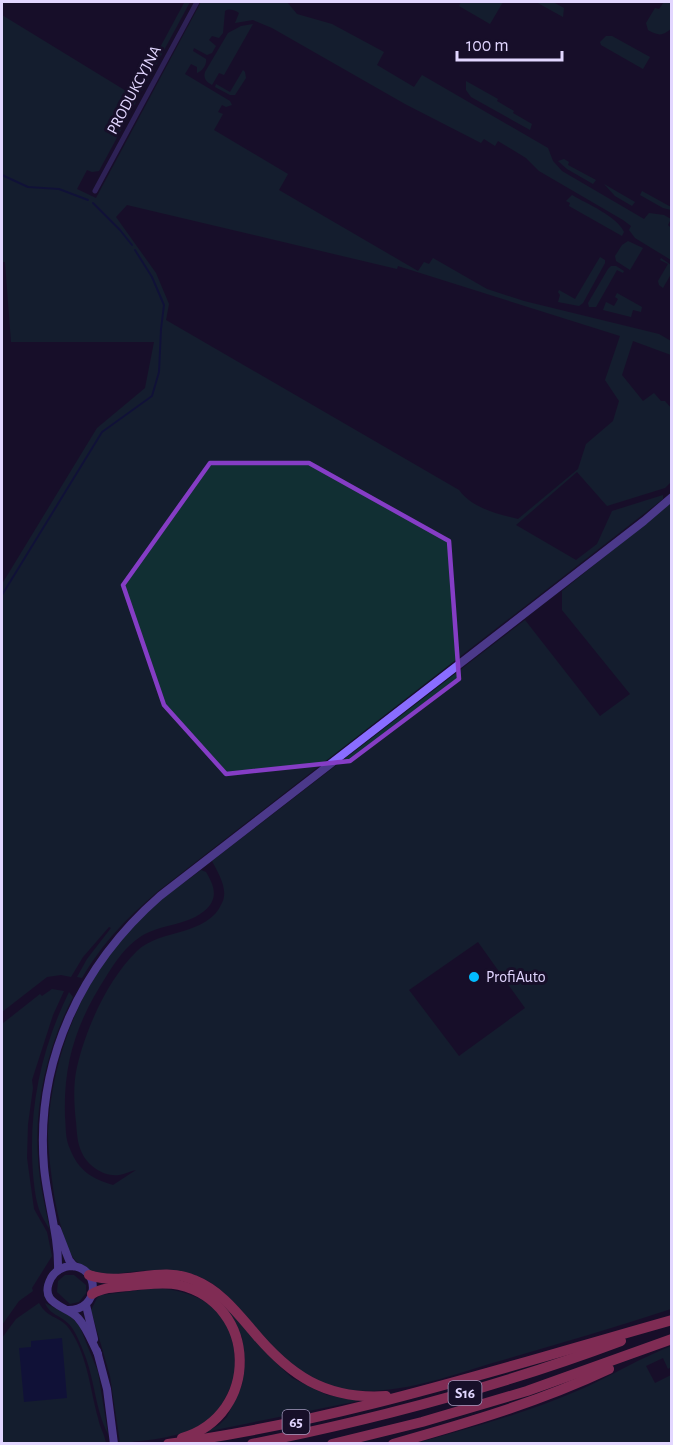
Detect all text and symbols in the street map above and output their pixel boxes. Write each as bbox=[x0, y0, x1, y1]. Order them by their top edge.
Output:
scale bar bbox=[457, 24, 562, 62]
text: 100 m bbox=[466, 37, 509, 55]
street label: PRODUKCYJNA bbox=[104, 43, 164, 137]
place label: ProfiAuto bbox=[486, 969, 546, 985]
marker: ProfiAuto bbox=[467, 970, 481, 984]
road number: S16 bbox=[448, 1381, 482, 1405]
road number: 65 bbox=[282, 1410, 310, 1434]

